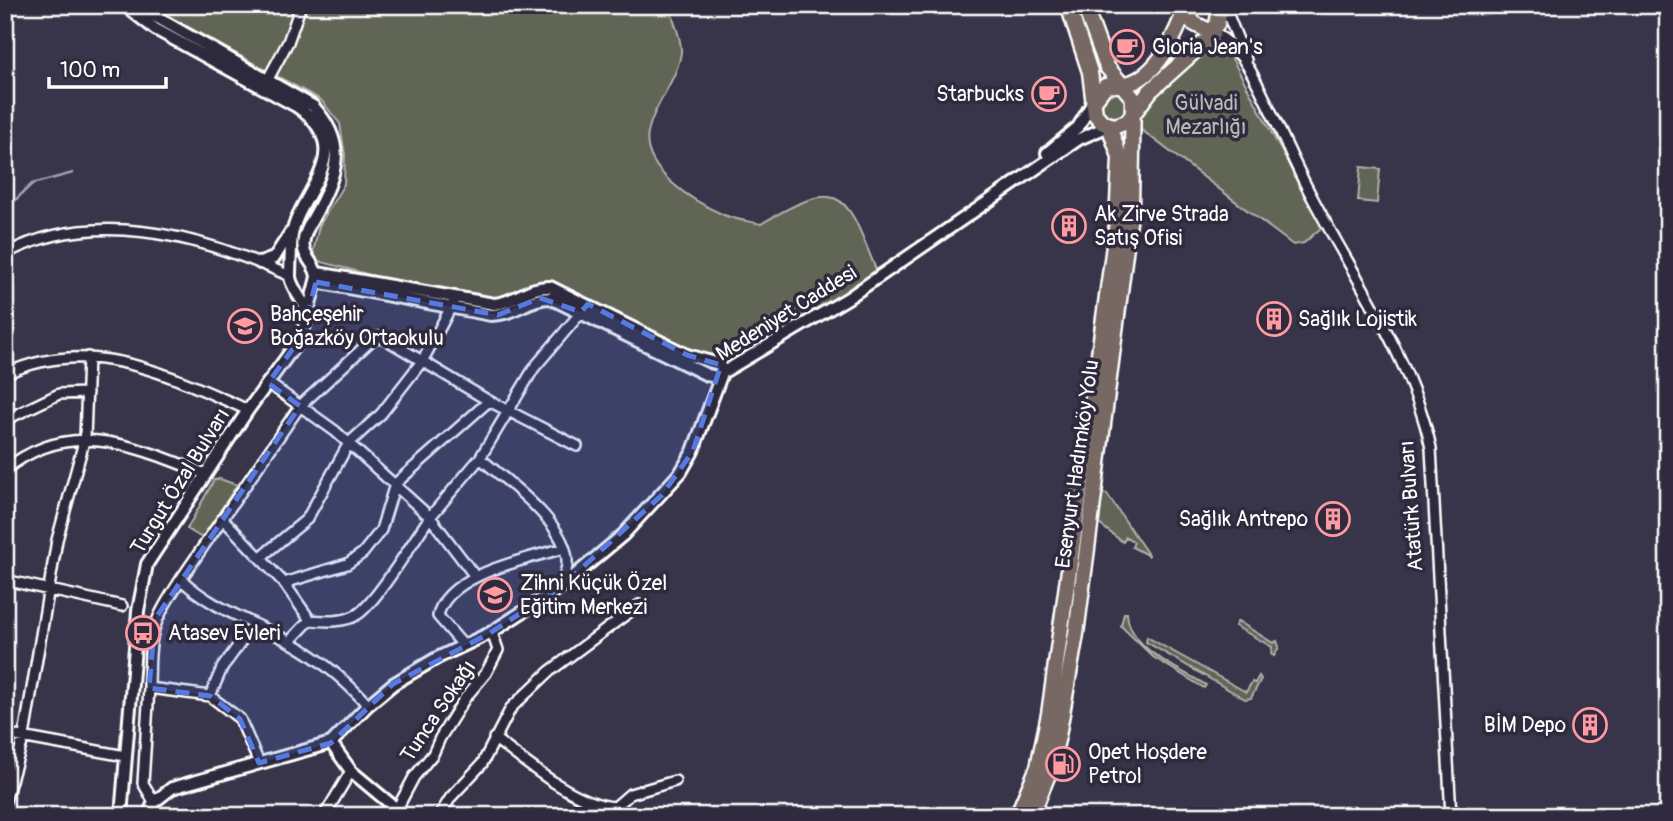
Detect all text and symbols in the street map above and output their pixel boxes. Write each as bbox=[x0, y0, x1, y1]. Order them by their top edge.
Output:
cafe icon: Gloria Jean's bbox=[1108, 28, 1146, 66]
place label: Gloria Jean's bbox=[1152, 34, 1263, 61]
scale bar bbox=[49, 46, 166, 90]
text: 100 m bbox=[60, 57, 120, 84]
cafe icon: Starbucks bbox=[1030, 75, 1068, 113]
place label: Starbucks bbox=[936, 81, 1025, 108]
park label: Gülvadi Mezarlığı bbox=[1166, 90, 1246, 141]
place label: Ak Zirve Strada Satış Ofisi bbox=[1094, 201, 1229, 252]
building icon: Ak Zirve Strada Satış Ofisi bbox=[1050, 207, 1088, 245]
street label: Medeniyet Caddesi bbox=[711, 259, 862, 367]
building icon: Sağlık Lojistik bbox=[1255, 300, 1293, 338]
place label: Bahçeşehir Boğazköy Ortaokulu bbox=[270, 301, 444, 352]
place label: Sağlık Lojistik bbox=[1298, 306, 1417, 333]
school or university icon: Bahçeşehir Boğazköy Ortaokulu bbox=[226, 307, 264, 345]
street label: Esenyurt Hadımköy Yolu bbox=[1049, 358, 1105, 570]
street label: Turgut Özal Bulvarı bbox=[125, 403, 236, 559]
street label: Atatürk Bulvarı bbox=[1393, 440, 1430, 572]
building icon: Sağlık Antrepo bbox=[1314, 500, 1352, 538]
place label: Sağlık Antrepo bbox=[1179, 506, 1308, 533]
place label: Zihni Küçük Özel Eğitim Merkezi bbox=[520, 570, 667, 621]
school or university icon: Zihni Küçük Özel Eğitim Merkezi bbox=[476, 576, 514, 614]
bus stop icon: Atasev Evleri bbox=[124, 614, 162, 652]
place label: Atasev Evleri bbox=[168, 620, 281, 647]
street label: Tunca Sokağı bbox=[394, 655, 482, 767]
building icon: BİM Depo bbox=[1571, 706, 1609, 744]
place label: BİM Depo bbox=[1484, 712, 1566, 739]
place label: Opet Hoşdere Petrol bbox=[1088, 739, 1208, 790]
fuel station icon: Opet Hoşdere Petrol bbox=[1044, 745, 1082, 783]

